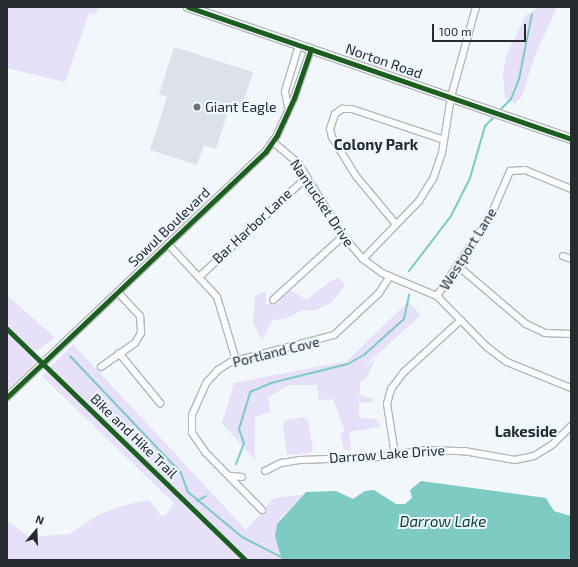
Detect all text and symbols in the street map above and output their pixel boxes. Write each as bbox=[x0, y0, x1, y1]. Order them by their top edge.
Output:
scale bar bbox=[434, 16, 528, 42]
text: 100 m bbox=[439, 24, 471, 38]
street label: Norton Road bbox=[343, 40, 425, 82]
place label: Giant Eagle bbox=[205, 99, 277, 115]
marker: Giant Eagle bbox=[192, 102, 202, 112]
district label: Colony Park bbox=[334, 136, 418, 154]
street label: Nantucket Drive bbox=[287, 156, 357, 250]
street label: Sowul Boulevard bbox=[125, 184, 213, 270]
street label: Bar Harbor Lane bbox=[209, 185, 295, 267]
street label: Westport Lane bbox=[436, 205, 500, 293]
street label: Portland Cove bbox=[231, 333, 321, 371]
street label: Bike and Hike Trail bbox=[87, 390, 181, 482]
district label: Lakeside bbox=[495, 423, 557, 441]
street label: Darrow Lake Drive bbox=[328, 442, 446, 466]
north arrow bbox=[16, 511, 56, 551]
text: N bbox=[34, 512, 46, 527]
water label: Darrow Lake bbox=[400, 513, 486, 531]

